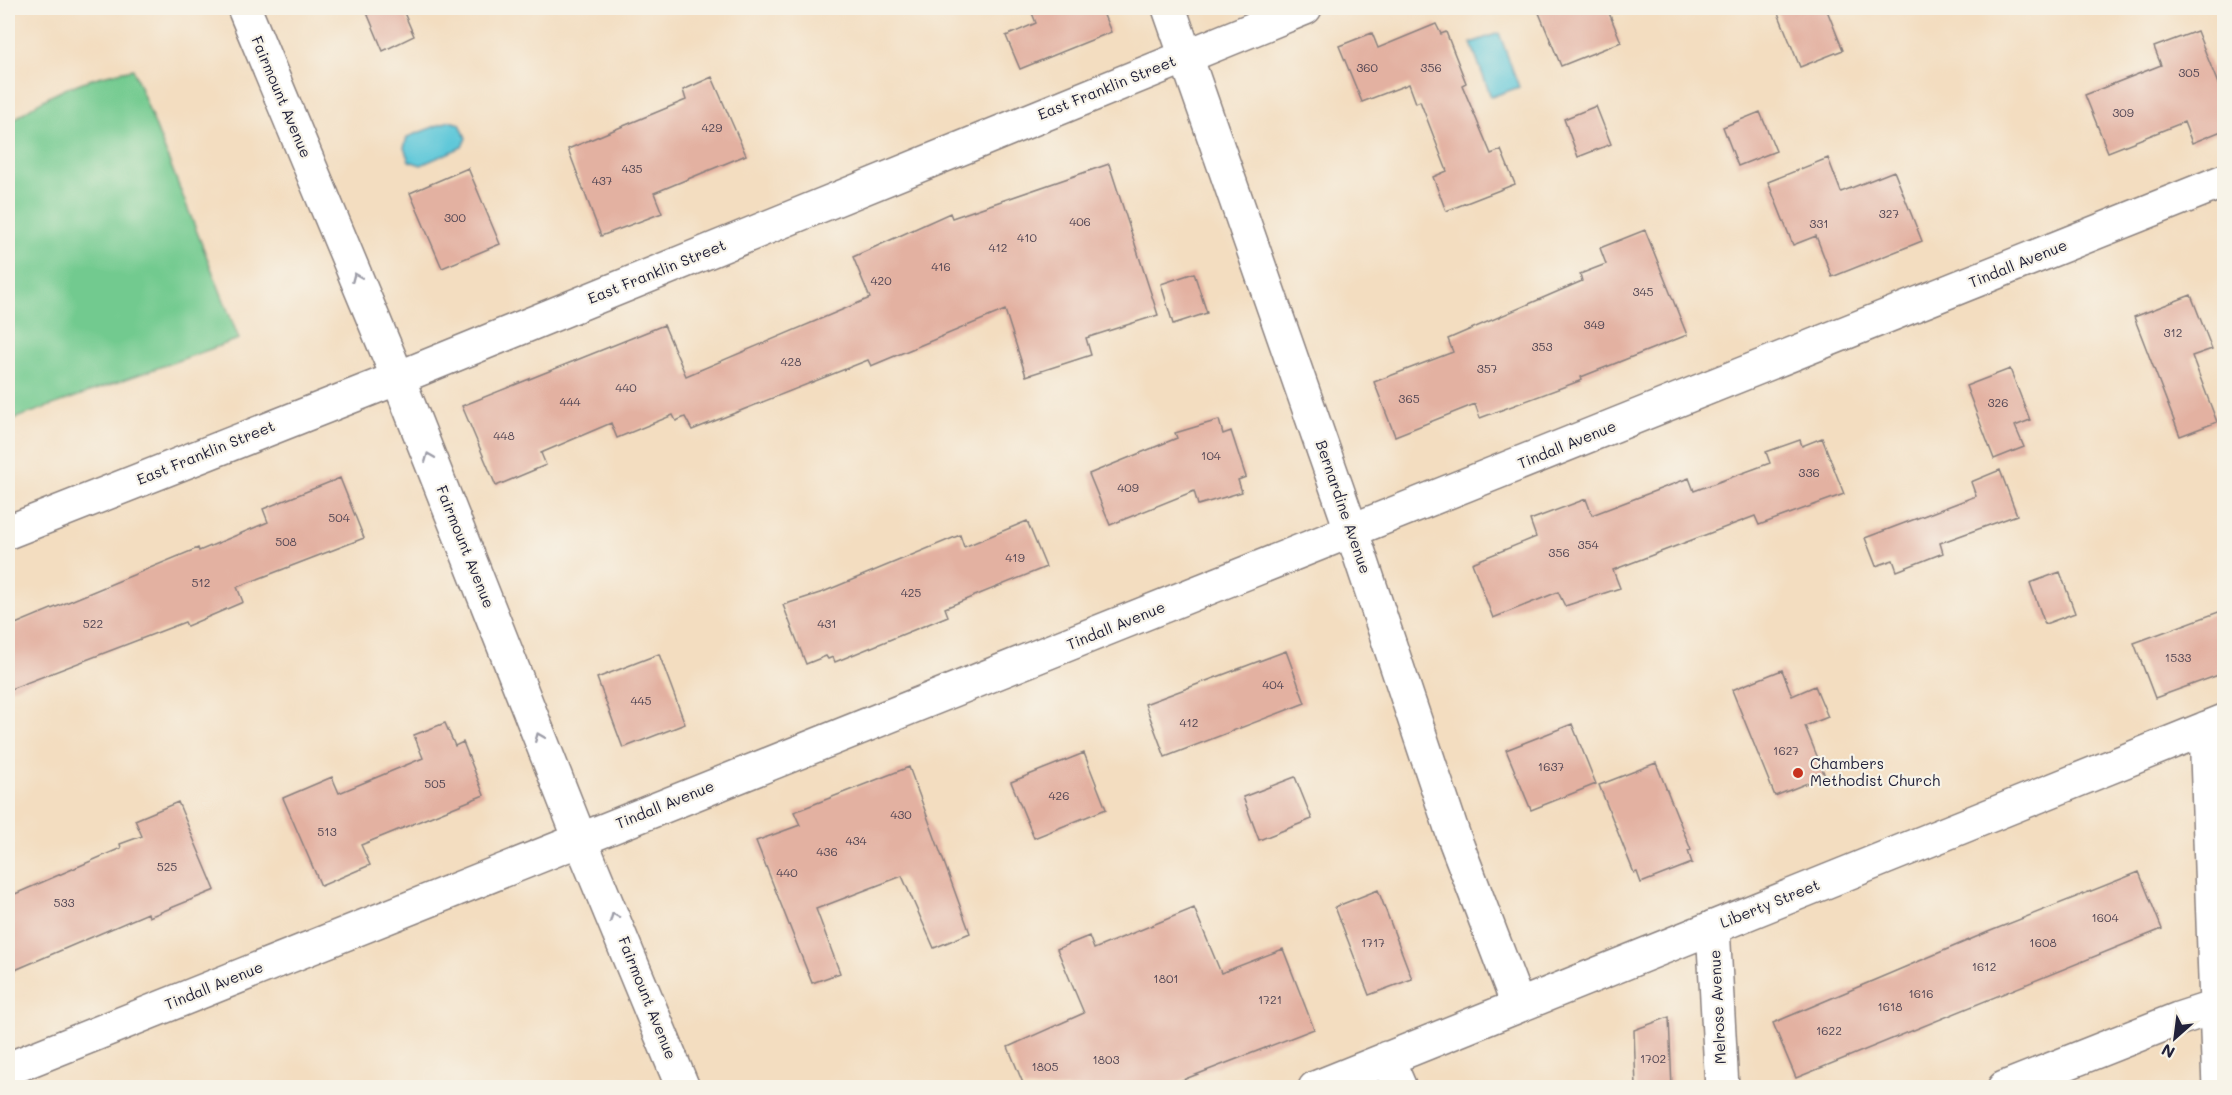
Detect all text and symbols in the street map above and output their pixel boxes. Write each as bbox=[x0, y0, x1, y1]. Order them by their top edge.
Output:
street label: Fairmount Avenue bbox=[247, 33, 317, 161]
street label: East Franklin Street bbox=[1035, 50, 1179, 124]
house number: 360 bbox=[1356, 59, 1378, 75]
house number: 356 bbox=[1420, 59, 1442, 75]
house number: 305 bbox=[2178, 64, 2200, 80]
house number: 309 bbox=[2112, 104, 2134, 120]
house number: 429 bbox=[702, 119, 722, 135]
house number: 435 bbox=[621, 160, 643, 176]
house number: 437 bbox=[592, 172, 613, 188]
house number: 327 bbox=[1879, 205, 1900, 221]
house number: 300 bbox=[444, 209, 467, 225]
house number: 406 bbox=[1069, 213, 1091, 229]
house number: 331 bbox=[1809, 215, 1829, 231]
house number: 410 bbox=[1017, 229, 1038, 245]
street label: East Franklin Street bbox=[585, 234, 729, 308]
street label: Tindall Avenue bbox=[1966, 234, 2070, 292]
house number: 412 bbox=[988, 239, 1008, 255]
house number: 416 bbox=[931, 258, 951, 274]
one-way arrow bbox=[351, 272, 363, 283]
house number: 420 bbox=[870, 272, 892, 288]
house number: 345 bbox=[1632, 283, 1654, 299]
house number: 349 bbox=[1583, 316, 1605, 332]
house number: 312 bbox=[2163, 324, 2183, 340]
house number: 353 bbox=[1531, 338, 1553, 354]
house number: 428 bbox=[781, 353, 802, 369]
house number: 357 bbox=[1477, 360, 1498, 376]
house number: 440 bbox=[615, 379, 637, 395]
house number: 365 bbox=[1398, 390, 1420, 406]
house number: 444 bbox=[559, 393, 581, 409]
house number: 326 bbox=[1988, 394, 2008, 410]
street label: East Franklin Street bbox=[134, 415, 278, 489]
street label: Tindall Avenue bbox=[1515, 415, 1619, 473]
house number: 448 bbox=[493, 427, 515, 443]
street label: Bernardine Avenue bbox=[1312, 437, 1376, 576]
house number: 104 bbox=[1201, 447, 1221, 463]
one-way arrow bbox=[424, 453, 436, 464]
house number: 336 bbox=[1798, 464, 1820, 480]
house number: 409 bbox=[1117, 479, 1139, 495]
street label: Fairmount Avenue bbox=[432, 482, 500, 611]
house number: 504 bbox=[328, 509, 350, 525]
house number: 508 bbox=[275, 533, 297, 549]
house number: 354 bbox=[1577, 536, 1599, 552]
house number: 356 bbox=[1548, 544, 1570, 560]
house number: 419 bbox=[1005, 549, 1025, 565]
house number: 512 bbox=[191, 574, 211, 590]
house number: 425 bbox=[901, 584, 921, 600]
street label: Tindall Avenue bbox=[1064, 596, 1168, 654]
house number: 522 bbox=[83, 615, 103, 631]
house number: 431 bbox=[817, 615, 837, 631]
house number: 1533 bbox=[2165, 649, 2191, 665]
house number: 404 bbox=[1262, 676, 1284, 692]
house number: 445 bbox=[630, 692, 652, 708]
house number: 412 bbox=[1179, 714, 1199, 730]
one-way arrow bbox=[534, 732, 546, 743]
house number: 1627 bbox=[1773, 742, 1799, 758]
place label: Chambers Methodist Church bbox=[1810, 753, 1940, 790]
house number: 1637 bbox=[1538, 758, 1564, 774]
marker: Chambers Methodist Church bbox=[1791, 766, 1805, 780]
house number: 505 bbox=[424, 775, 446, 791]
street label: Tindall Avenue bbox=[613, 775, 717, 833]
house number: 426 bbox=[1049, 787, 1069, 803]
house number: 430 bbox=[890, 806, 912, 822]
house number: 513 bbox=[317, 823, 337, 839]
house number: 434 bbox=[845, 832, 867, 848]
house number: 436 bbox=[816, 843, 838, 859]
house number: 525 bbox=[157, 858, 177, 874]
house number: 440 bbox=[776, 864, 798, 880]
street label: Liberty Street bbox=[1717, 874, 1822, 932]
house number: 533 bbox=[53, 894, 75, 910]
house number: 1604 bbox=[2091, 909, 2119, 925]
one-way arrow bbox=[609, 912, 621, 923]
street label: Fairmount Avenue bbox=[614, 933, 682, 1062]
house number: 1717 bbox=[1361, 934, 1385, 950]
house number: 1608 bbox=[2029, 934, 2057, 950]
street label: Melrose Avenue bbox=[1704, 949, 1730, 1065]
street label: Tindall Avenue bbox=[162, 956, 266, 1014]
house number: 1612 bbox=[1972, 958, 1996, 974]
house number: 1801 bbox=[1153, 970, 1179, 986]
house number: 1616 bbox=[1908, 985, 1934, 1001]
house number: 1721 bbox=[1258, 991, 1282, 1007]
house number: 1618 bbox=[1877, 998, 1903, 1014]
north arrow bbox=[2145, 1008, 2205, 1068]
house number: 1622 bbox=[1816, 1022, 1842, 1038]
text: N bbox=[2157, 1040, 2178, 1064]
house number: 1702 bbox=[1640, 1050, 1666, 1066]
house number: 1803 bbox=[1092, 1051, 1120, 1067]
house number: 1805 bbox=[1031, 1058, 1059, 1074]

